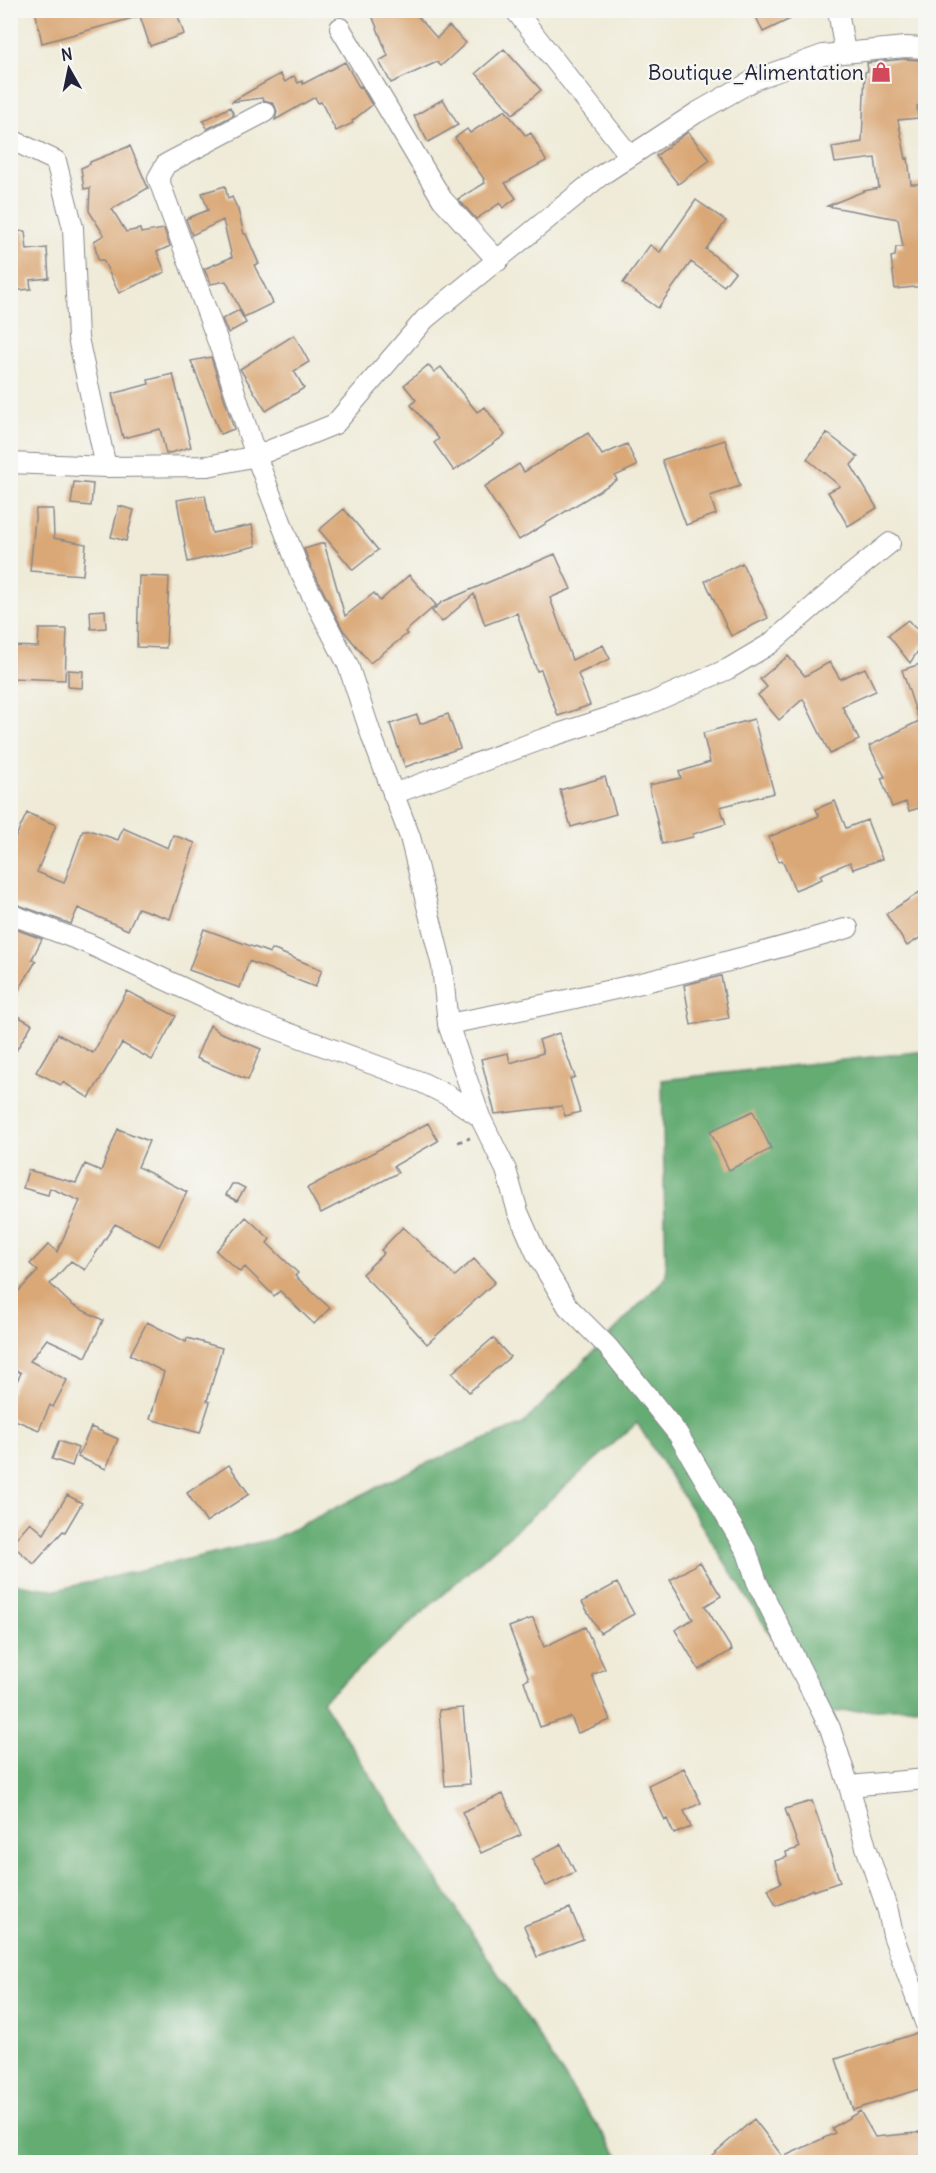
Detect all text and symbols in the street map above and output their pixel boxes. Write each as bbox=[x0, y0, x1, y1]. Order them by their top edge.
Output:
north arrow bbox=[39, 39, 99, 99]
text: N bbox=[60, 43, 74, 65]
place label: Boutique_Alimentation bbox=[648, 59, 864, 86]
shop icon: Boutique_Alimentation bbox=[869, 60, 893, 84]

